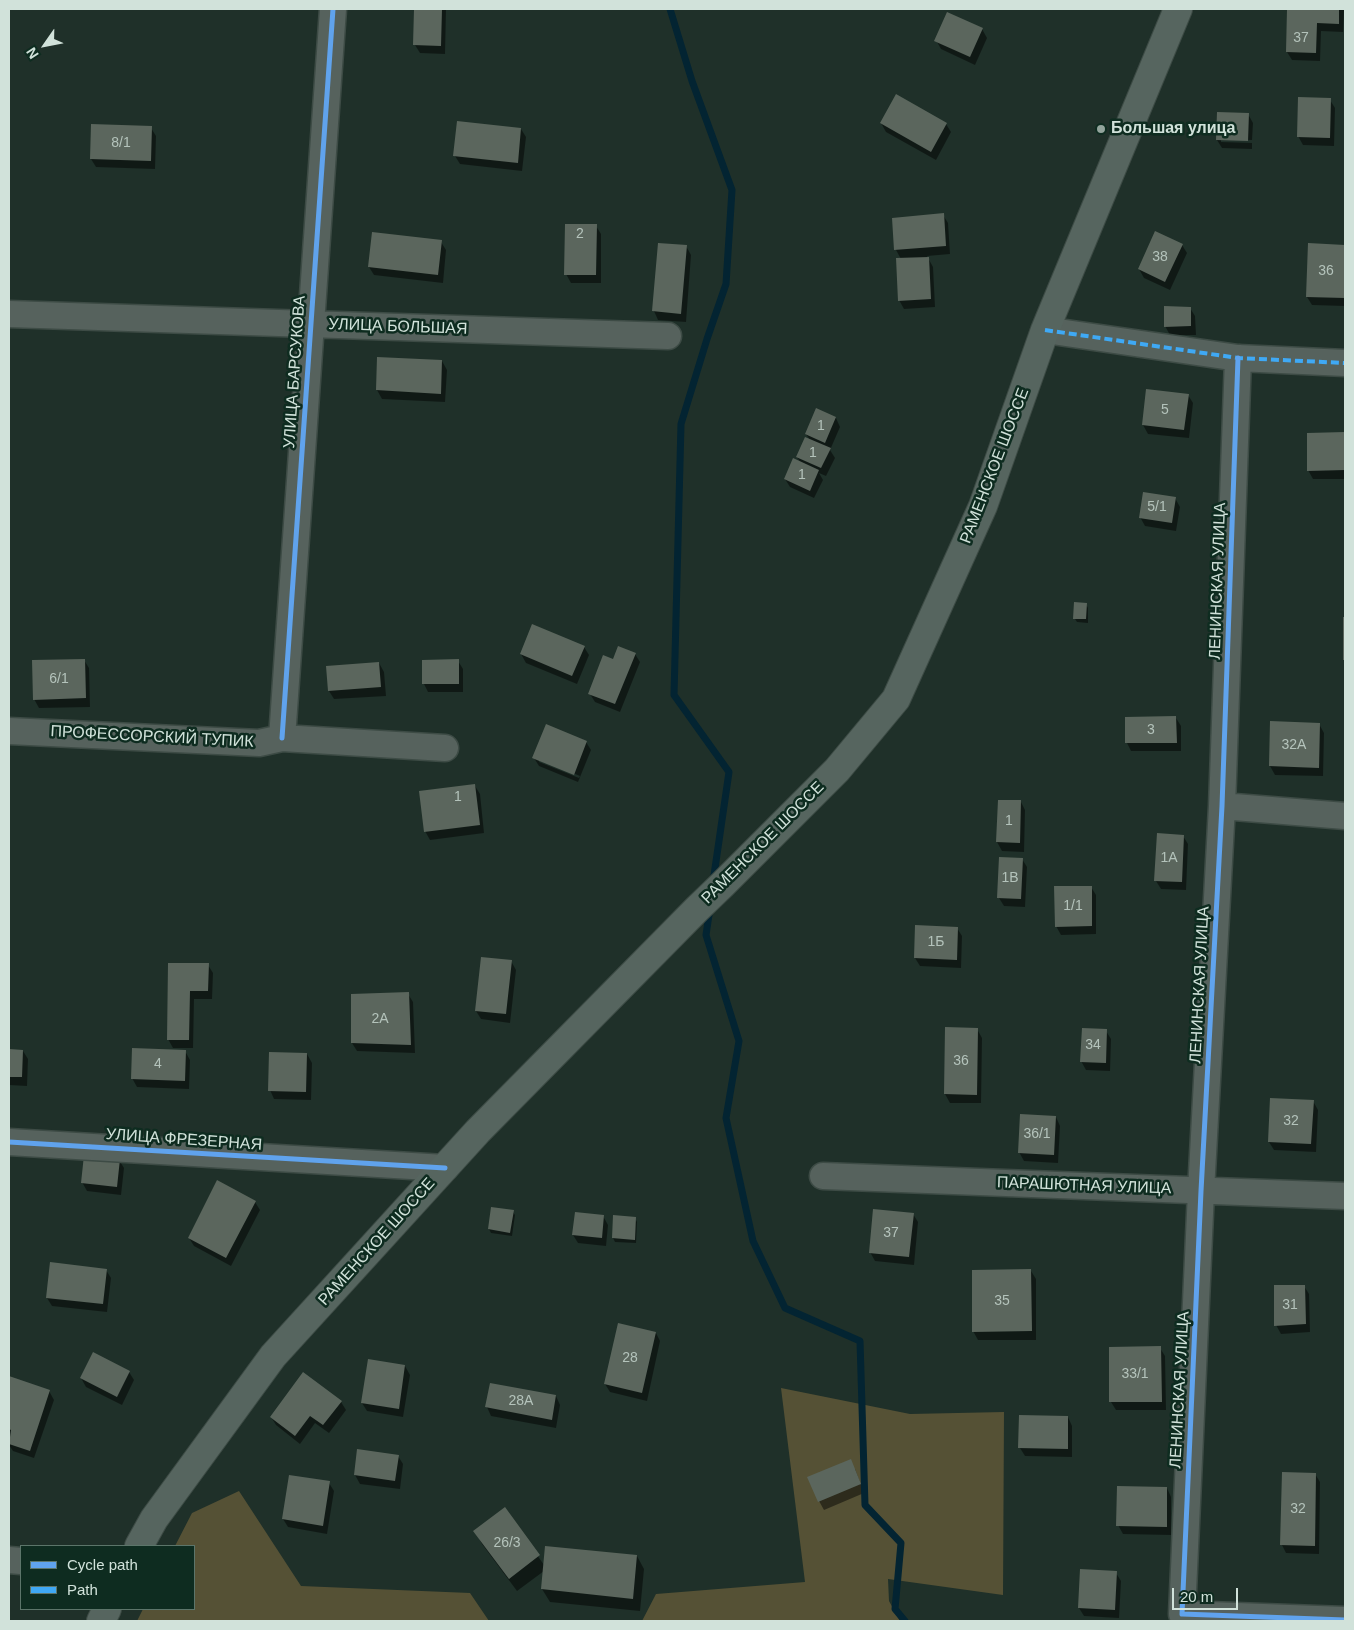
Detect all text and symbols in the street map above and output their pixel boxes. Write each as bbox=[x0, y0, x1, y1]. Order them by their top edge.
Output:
north arrow bbox=[20, 20, 70, 70]
house number: 37 bbox=[1293, 30, 1309, 46]
text: N bbox=[23, 45, 42, 62]
place label: Большая улица bbox=[1111, 119, 1236, 139]
marker: Большая улица bbox=[1095, 123, 1107, 135]
house number: 8/1 bbox=[111, 135, 131, 151]
house number: 2 bbox=[576, 226, 584, 242]
house number: 38 bbox=[1152, 249, 1168, 265]
house number: 36 bbox=[1318, 263, 1334, 279]
street label: УЛИЦА БАРСУКОВА bbox=[280, 295, 310, 449]
street label: УЛИЦА БОЛЬШАЯ bbox=[328, 315, 468, 339]
street label: РАМЕНСКОЕ ШОССЕ bbox=[956, 386, 1034, 546]
house number: 5 bbox=[1161, 402, 1169, 418]
house number: 1 bbox=[817, 418, 825, 434]
house number: 1 bbox=[809, 445, 817, 461]
house number: 1 bbox=[798, 467, 806, 483]
house number: 5/1 bbox=[1147, 499, 1167, 515]
street label: ЛЕНИНСКАЯ УЛИЦА bbox=[1206, 502, 1230, 660]
house number: 6/1 bbox=[49, 671, 69, 687]
street label: ПРОФЕССОРСКИЙ ТУПИК bbox=[50, 722, 254, 752]
house number: 3 bbox=[1147, 722, 1155, 738]
house number: 32А bbox=[1282, 737, 1306, 753]
street label: РАМЕНСКОЕ ШОССЕ bbox=[698, 778, 828, 908]
house number: 1 bbox=[454, 789, 462, 805]
house number: 1 bbox=[1005, 813, 1013, 829]
house number: 1А bbox=[1160, 850, 1178, 866]
house number: 1В bbox=[1001, 870, 1019, 886]
house number: 1/1 bbox=[1063, 898, 1083, 914]
street label: ЛЕНИНСКАЯ УЛИЦА bbox=[1186, 906, 1214, 1064]
house number: 1Б bbox=[928, 934, 944, 950]
house number: 2А bbox=[371, 1011, 389, 1027]
house number: 34 bbox=[1085, 1037, 1101, 1053]
house number: 36 bbox=[953, 1053, 969, 1069]
house number: 4 bbox=[154, 1056, 162, 1072]
house number: 32 bbox=[1283, 1113, 1299, 1129]
street label: УЛИЦА ФРЕЗЕРНАЯ bbox=[105, 1125, 263, 1155]
house number: 36/1 bbox=[1023, 1126, 1051, 1142]
street label: ПАРАШЮТНАЯ УЛИЦА bbox=[996, 1173, 1172, 1199]
street label: РАМЕНСКОЕ ШОССЕ bbox=[315, 1174, 439, 1310]
house number: 37 bbox=[883, 1225, 899, 1241]
house number: 35 bbox=[994, 1293, 1010, 1309]
house number: 31 bbox=[1282, 1297, 1298, 1313]
street label: ЛЕНИНСКАЯ УЛИЦА bbox=[1166, 1311, 1194, 1469]
house number: 28 bbox=[622, 1350, 638, 1366]
house number: 33/1 bbox=[1121, 1366, 1149, 1382]
house number: 28А bbox=[509, 1393, 533, 1409]
house number: 32 bbox=[1290, 1501, 1306, 1517]
house number: 26/3 bbox=[493, 1535, 521, 1551]
legend bbox=[20, 1545, 195, 1610]
text: Cycle path bbox=[67, 1556, 138, 1573]
scale bar bbox=[1174, 1578, 1240, 1610]
text: Path bbox=[67, 1581, 98, 1598]
text: 20 m bbox=[1180, 1588, 1213, 1605]

